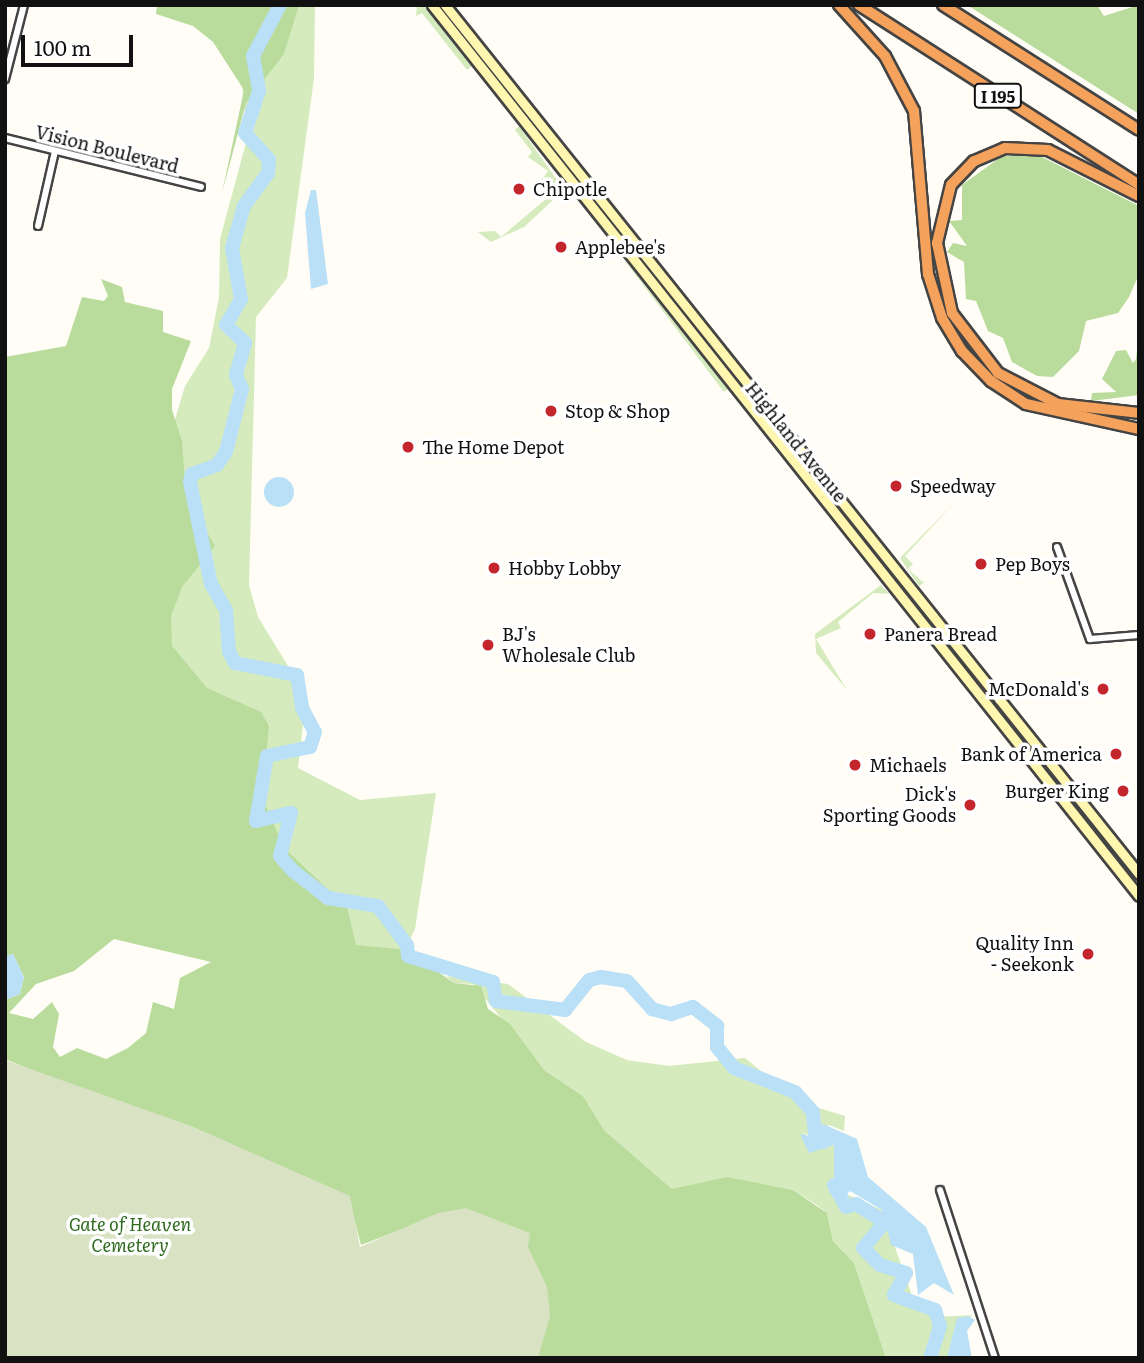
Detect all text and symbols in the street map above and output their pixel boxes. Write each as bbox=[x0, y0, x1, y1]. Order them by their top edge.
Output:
scale bar bbox=[24, 21, 136, 65]
text: 100 m bbox=[34, 31, 91, 62]
road number: I 195 bbox=[974, 83, 1023, 108]
street label: Vision Boulevard bbox=[33, 121, 181, 177]
place label: Chipotle bbox=[533, 178, 607, 200]
marker: Chipotle bbox=[511, 181, 527, 197]
place label: Applebee's bbox=[575, 236, 665, 258]
marker: Applebee's bbox=[553, 239, 569, 255]
street label: Highland Avenue bbox=[741, 378, 851, 506]
place label: Stop & Shop bbox=[565, 400, 670, 422]
marker: Stop & Shop bbox=[543, 403, 559, 419]
place label: The Home Depot bbox=[422, 436, 564, 458]
marker: The Home Depot bbox=[400, 439, 416, 455]
place label: Speedway bbox=[910, 475, 996, 497]
marker: Speedway bbox=[888, 478, 904, 494]
place label: Pep Boys bbox=[995, 553, 1070, 575]
marker: Pep Boys bbox=[973, 556, 989, 572]
place label: Hobby Lobby bbox=[508, 557, 621, 579]
marker: Hobby Lobby bbox=[486, 560, 502, 576]
place label: Panera Bread bbox=[884, 623, 997, 645]
place label: BJ's Wholesale Club bbox=[502, 624, 635, 666]
marker: Panera Bread bbox=[862, 626, 878, 642]
marker: BJ's Wholesale Club bbox=[480, 637, 496, 653]
place label: McDonald's bbox=[988, 678, 1089, 700]
marker: McDonald's bbox=[1095, 681, 1111, 697]
place label: Bank of America bbox=[960, 743, 1102, 765]
marker: Bank of America bbox=[1108, 746, 1124, 762]
place label: Michaels bbox=[869, 754, 946, 776]
marker: Michaels bbox=[847, 757, 863, 773]
place label: Burger King bbox=[1005, 780, 1109, 802]
marker: Burger King bbox=[1115, 783, 1131, 799]
place label: Dick's Sporting Goods bbox=[823, 784, 956, 826]
marker: Dick's Sporting Goods bbox=[962, 797, 978, 813]
place label: Quality Inn - Seekonk bbox=[976, 933, 1074, 976]
marker: Quality Inn - Seekonk bbox=[1080, 946, 1096, 962]
park label: Gate of Heaven Cemetery bbox=[69, 1214, 191, 1256]

